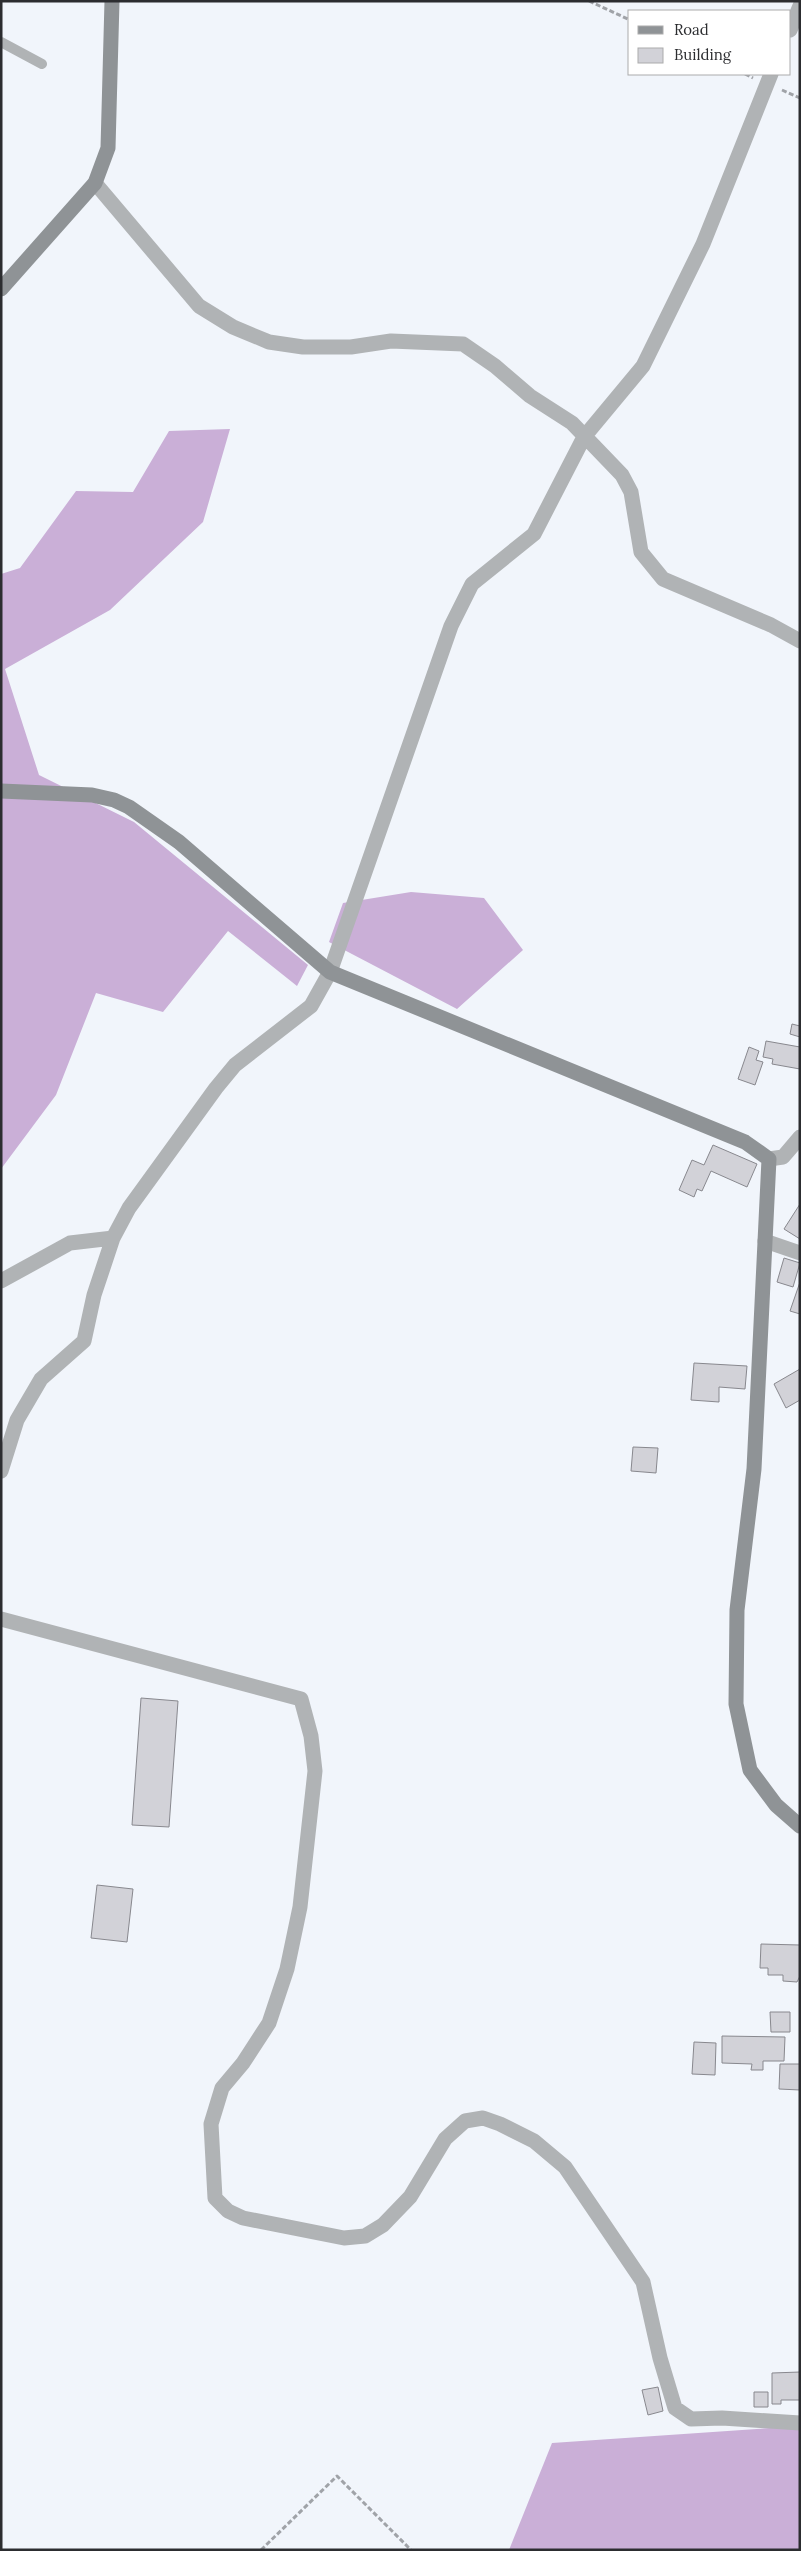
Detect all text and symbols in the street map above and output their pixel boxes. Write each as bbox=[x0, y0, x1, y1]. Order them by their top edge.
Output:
legend bbox=[628, 10, 791, 75]
text: Road bbox=[674, 20, 709, 39]
text: Building bbox=[674, 45, 732, 64]

